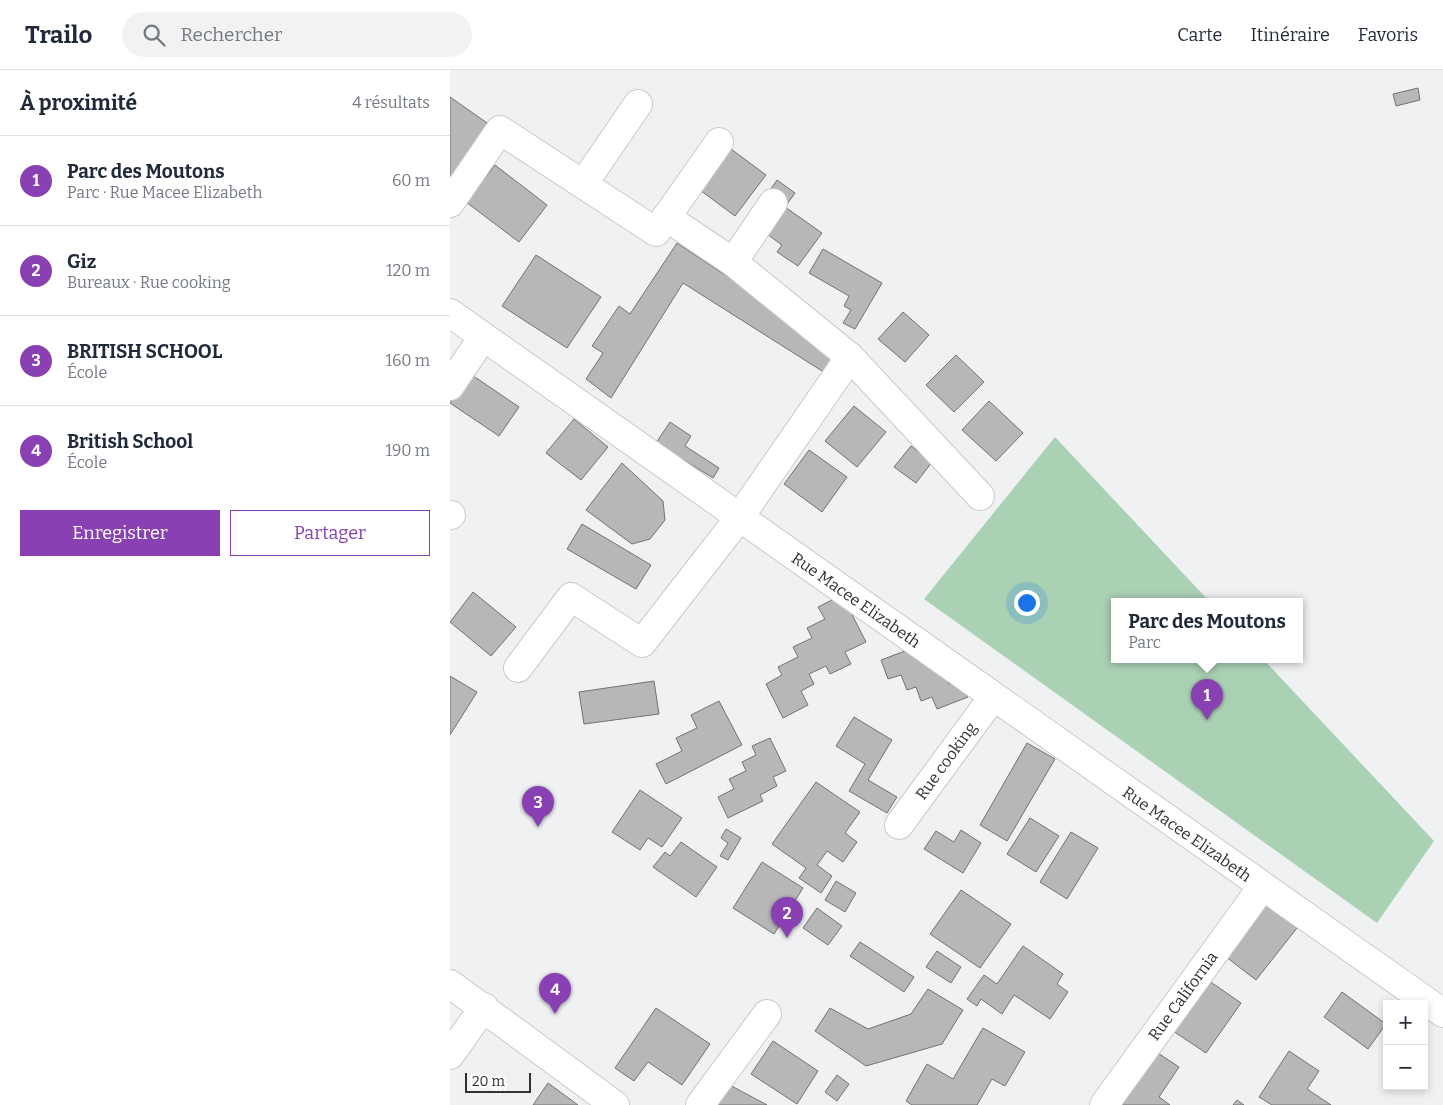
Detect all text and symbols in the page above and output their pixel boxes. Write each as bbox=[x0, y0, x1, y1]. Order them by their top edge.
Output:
search box bbox=[122, 12, 472, 57]
text: Trailo bbox=[25, 21, 92, 49]
icon: search bbox=[140, 21, 168, 49]
text: Rechercher bbox=[180, 23, 282, 46]
text: Carte bbox=[1177, 24, 1222, 46]
text: Itinéraire bbox=[1250, 24, 1330, 46]
text: Favoris bbox=[1358, 24, 1418, 46]
text: À proximité bbox=[20, 90, 137, 116]
text: 4 résultats bbox=[352, 93, 430, 112]
text: Parc des Moutons bbox=[67, 160, 225, 183]
text: 1 bbox=[33, 171, 39, 190]
text: 60 m bbox=[392, 171, 430, 190]
text: Parc · Rue Macee Elizabeth bbox=[67, 183, 262, 202]
text: Giz bbox=[67, 250, 96, 273]
text: 2 bbox=[31, 261, 41, 280]
text: 120 m bbox=[386, 261, 430, 280]
text: Bureaux · Rue cooking bbox=[67, 273, 231, 292]
text: BRITISH SCHOOL bbox=[67, 340, 222, 363]
text: 3 bbox=[31, 351, 41, 370]
text: 160 m bbox=[385, 351, 430, 370]
text: École bbox=[67, 363, 107, 382]
text: British School bbox=[67, 430, 193, 453]
text: 4 bbox=[31, 441, 41, 460]
text: 190 m bbox=[385, 441, 430, 460]
text: École bbox=[67, 453, 107, 472]
button: Enregistrer bbox=[20, 510, 220, 556]
button: Partager bbox=[230, 510, 430, 556]
street label: Rue Macee Elizabeth bbox=[788, 548, 924, 652]
your location bbox=[1014, 590, 1040, 616]
popup bbox=[1111, 598, 1303, 663]
text: Parc des Moutons bbox=[1128, 610, 1286, 633]
text: Parc bbox=[1128, 633, 1161, 652]
pin: 1 bbox=[1191, 679, 1223, 720]
street label: Rue cooking bbox=[912, 719, 980, 803]
street label: Rue Macee Elizabeth bbox=[1119, 782, 1255, 886]
pin: 3 bbox=[522, 786, 554, 827]
pin: 2 bbox=[771, 897, 803, 938]
street label: Rue California bbox=[1144, 948, 1222, 1044]
pin: 4 bbox=[539, 973, 571, 1014]
map controls bbox=[1383, 1000, 1428, 1090]
button: + bbox=[1383, 1000, 1428, 1045]
button: − bbox=[1383, 1045, 1428, 1090]
scale bar bbox=[465, 1070, 531, 1093]
text: 20 m bbox=[472, 1073, 505, 1090]

